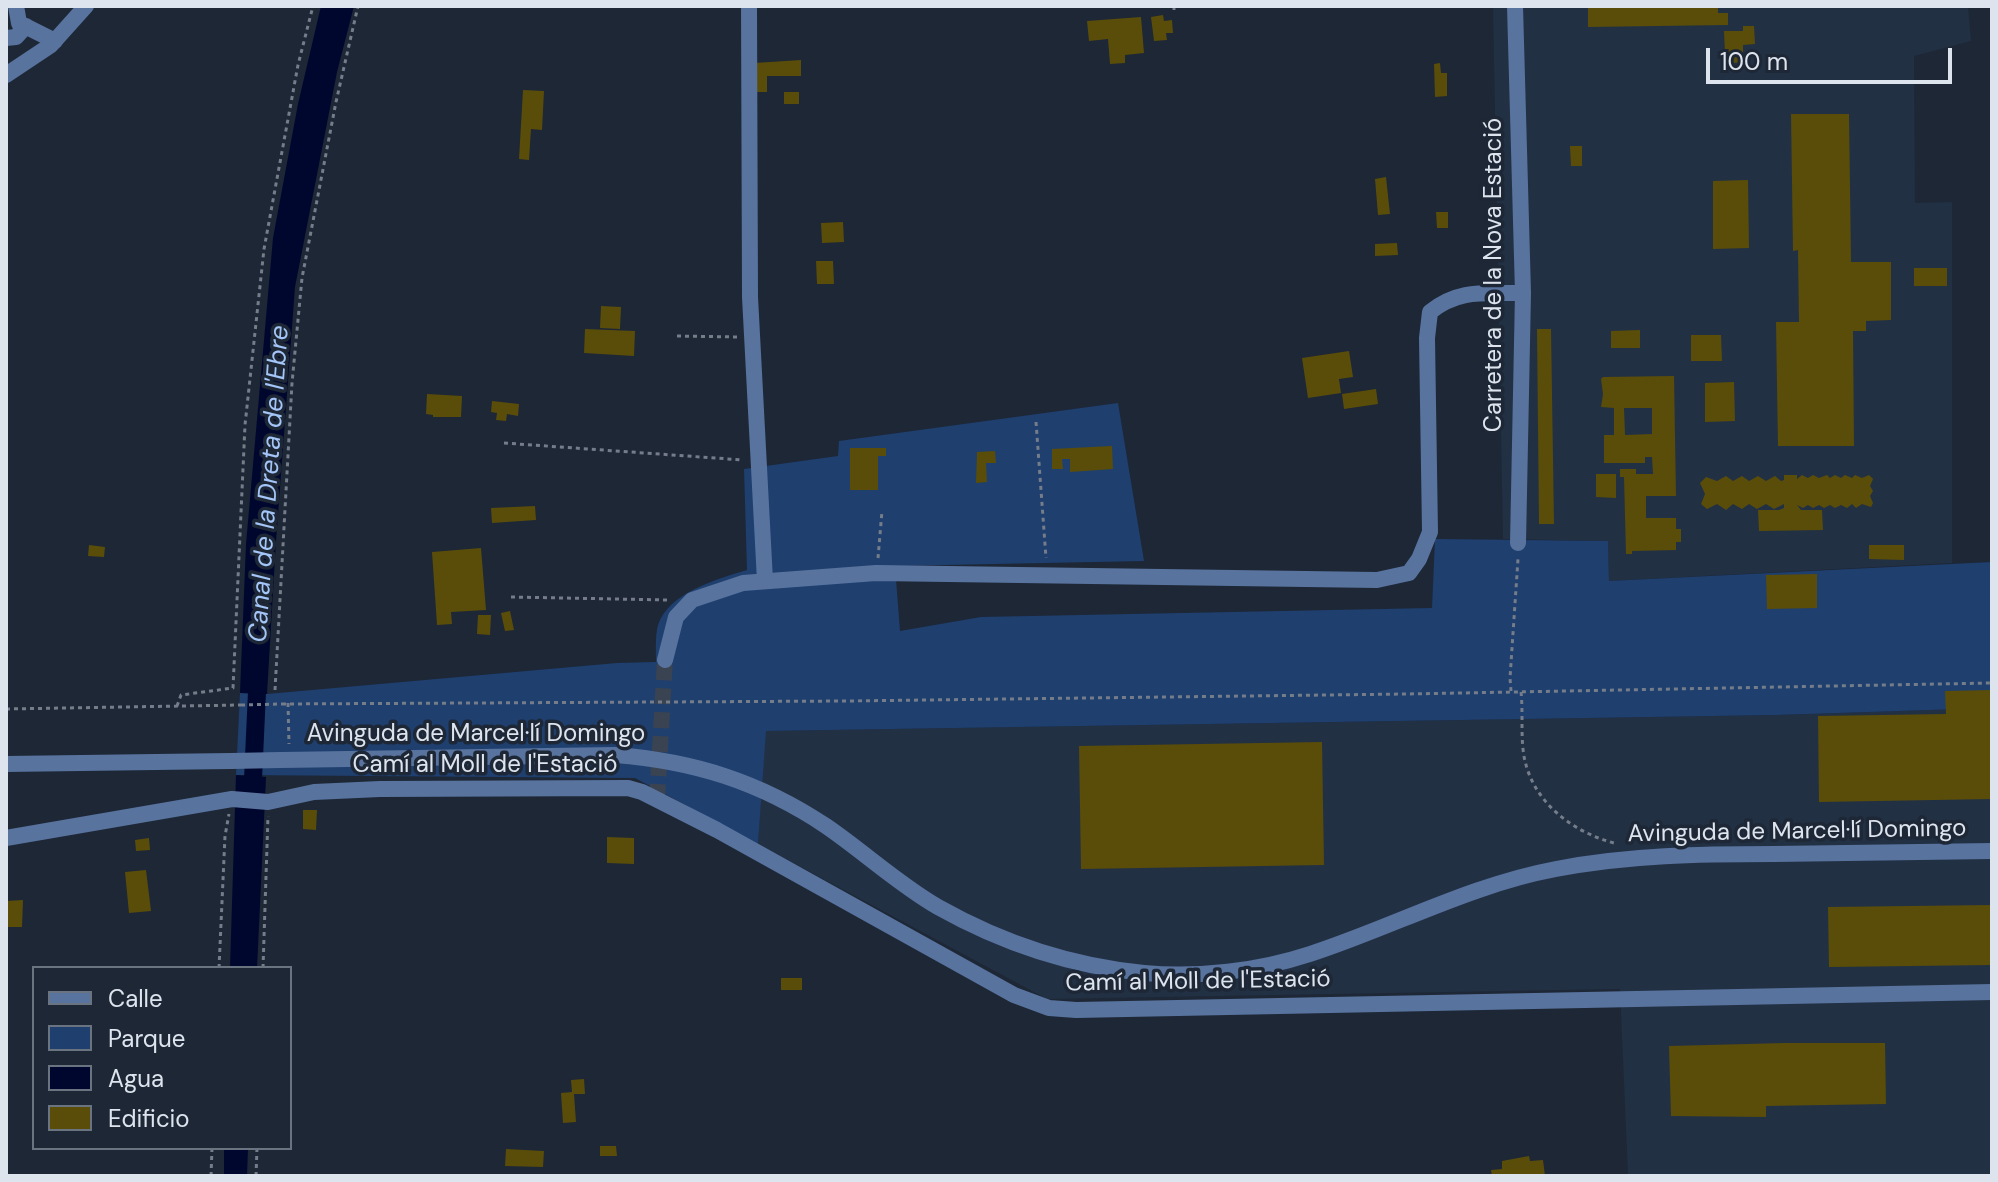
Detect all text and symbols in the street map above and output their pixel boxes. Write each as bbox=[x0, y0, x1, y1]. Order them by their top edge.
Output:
scale bar bbox=[1710, 32, 1956, 82]
text: 100 m bbox=[1720, 46, 1788, 77]
street label: Carretera de la Nova Estació bbox=[1481, 118, 1509, 432]
water label: Canal de la Dreta de l'Ebre bbox=[243, 324, 297, 644]
street label: Avinguda de Marcel·lí Domingo bbox=[307, 721, 645, 749]
street label: Camí al Moll de l'Estació bbox=[352, 752, 618, 780]
street label: Avinguda de Marcel·lí Domingo bbox=[1627, 815, 1967, 849]
street label: Camí al Moll de l'Estació bbox=[1065, 965, 1331, 999]
legend bbox=[32, 966, 292, 1150]
text: Calle bbox=[108, 983, 163, 1014]
text: Parque bbox=[108, 1023, 185, 1054]
text: Agua bbox=[108, 1063, 164, 1094]
text: Edificio bbox=[108, 1103, 190, 1134]

